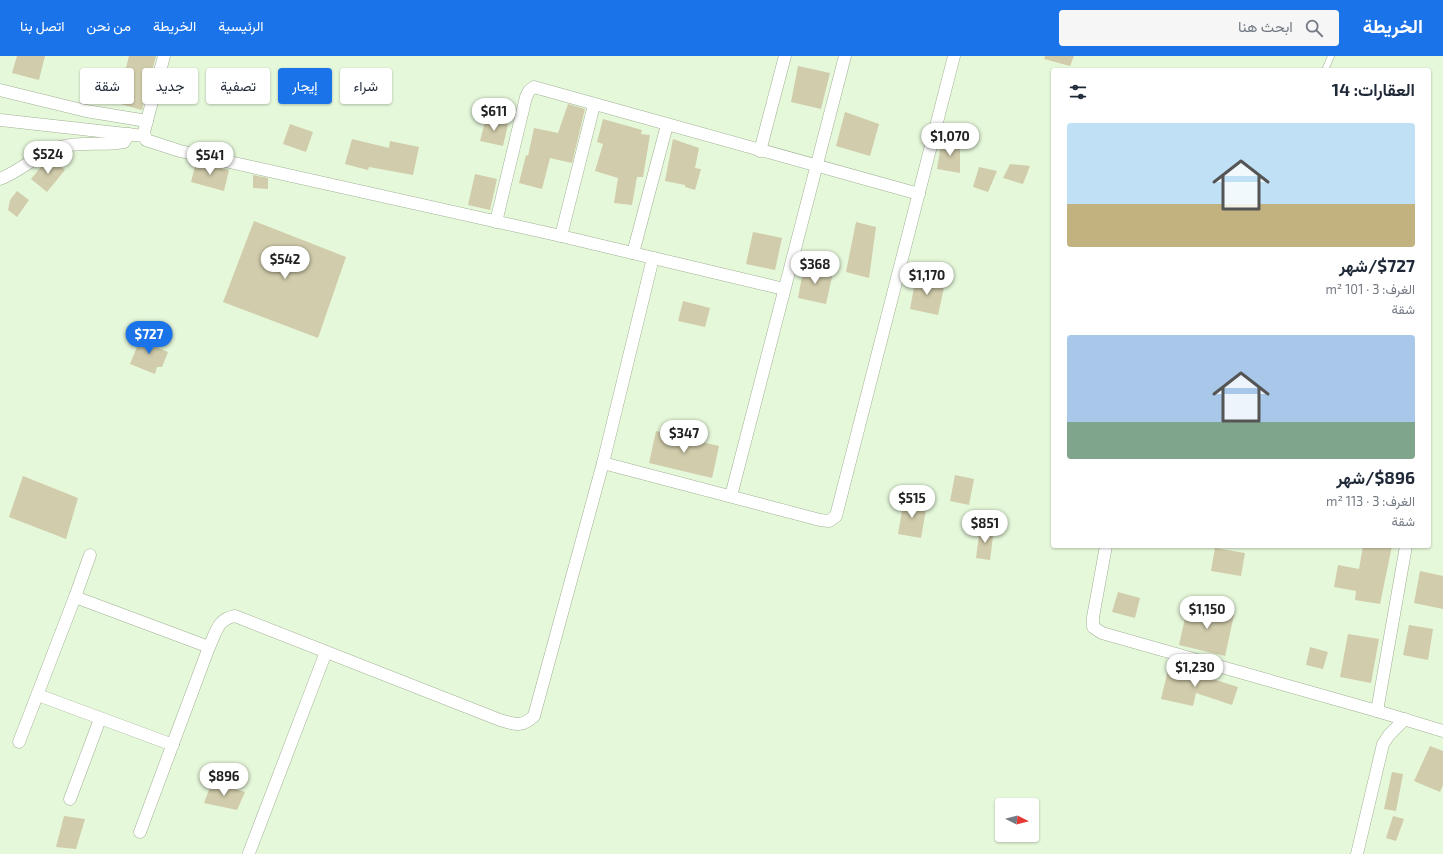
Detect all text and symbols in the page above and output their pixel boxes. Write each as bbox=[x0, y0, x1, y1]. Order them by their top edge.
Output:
search box bbox=[1059, 10, 1339, 46]
text: الخريطة bbox=[1363, 14, 1423, 37]
text: اتصل بنا bbox=[20, 17, 65, 34]
text: من نحن bbox=[87, 17, 131, 34]
text: الخريطة bbox=[153, 17, 196, 34]
text: الرئيسية bbox=[218, 17, 264, 34]
text: ابحث هنا bbox=[1238, 17, 1293, 35]
icon: search bbox=[1303, 17, 1325, 39]
chip: شقة bbox=[80, 68, 134, 104]
chip: جديد bbox=[142, 68, 198, 104]
chip: تصفية bbox=[206, 68, 270, 104]
chip: إيجار bbox=[278, 68, 332, 104]
chip: شراء bbox=[340, 68, 392, 104]
text: العقارات: 14 bbox=[1332, 79, 1415, 99]
icon: filters bbox=[1067, 81, 1089, 103]
pin: $611 bbox=[470, 98, 518, 132]
text: $611 bbox=[481, 103, 507, 119]
pin: $1,070 bbox=[917, 123, 983, 157]
text: $1,070 bbox=[930, 128, 970, 144]
pin: $524 bbox=[24, 141, 72, 175]
pin: $541 bbox=[186, 142, 234, 176]
text: $524 bbox=[33, 146, 63, 162]
text: $541 bbox=[196, 147, 224, 163]
icon: home bbox=[1205, 149, 1277, 221]
pin: $542 bbox=[261, 246, 309, 280]
text: $542 bbox=[270, 251, 300, 267]
pin: $368 bbox=[791, 251, 839, 285]
text: $727/شهر bbox=[1339, 255, 1415, 275]
text: $368 bbox=[800, 256, 830, 272]
pin: $1,170 bbox=[894, 262, 960, 296]
text: $1,170 bbox=[909, 267, 945, 283]
text: الغرف: 3 · 101 m² bbox=[1325, 281, 1415, 297]
text: شقة bbox=[1392, 301, 1415, 317]
pin: $727 bbox=[125, 321, 173, 355]
text: $727 bbox=[135, 326, 163, 342]
icon: home bbox=[1205, 361, 1277, 433]
pin: $347 bbox=[660, 420, 708, 454]
text: $347 bbox=[669, 425, 699, 441]
text: $896/شهر bbox=[1336, 467, 1415, 487]
pin: $515 bbox=[888, 485, 936, 519]
text: $515 bbox=[898, 490, 926, 506]
text: الغرف: 3 · 113 m² bbox=[1326, 493, 1415, 509]
pin: $851 bbox=[961, 510, 1009, 544]
text: شقة bbox=[1392, 513, 1415, 529]
text: $851 bbox=[971, 515, 999, 531]
pin: $1,150 bbox=[1174, 596, 1240, 630]
text: $1,150 bbox=[1189, 601, 1225, 617]
pin: $1,230 bbox=[1162, 654, 1228, 688]
text: $1,230 bbox=[1175, 659, 1215, 675]
pin: $896 bbox=[200, 763, 248, 797]
text: $896 bbox=[209, 768, 239, 784]
north arrow bbox=[995, 798, 1039, 842]
map controls bbox=[995, 798, 1039, 842]

